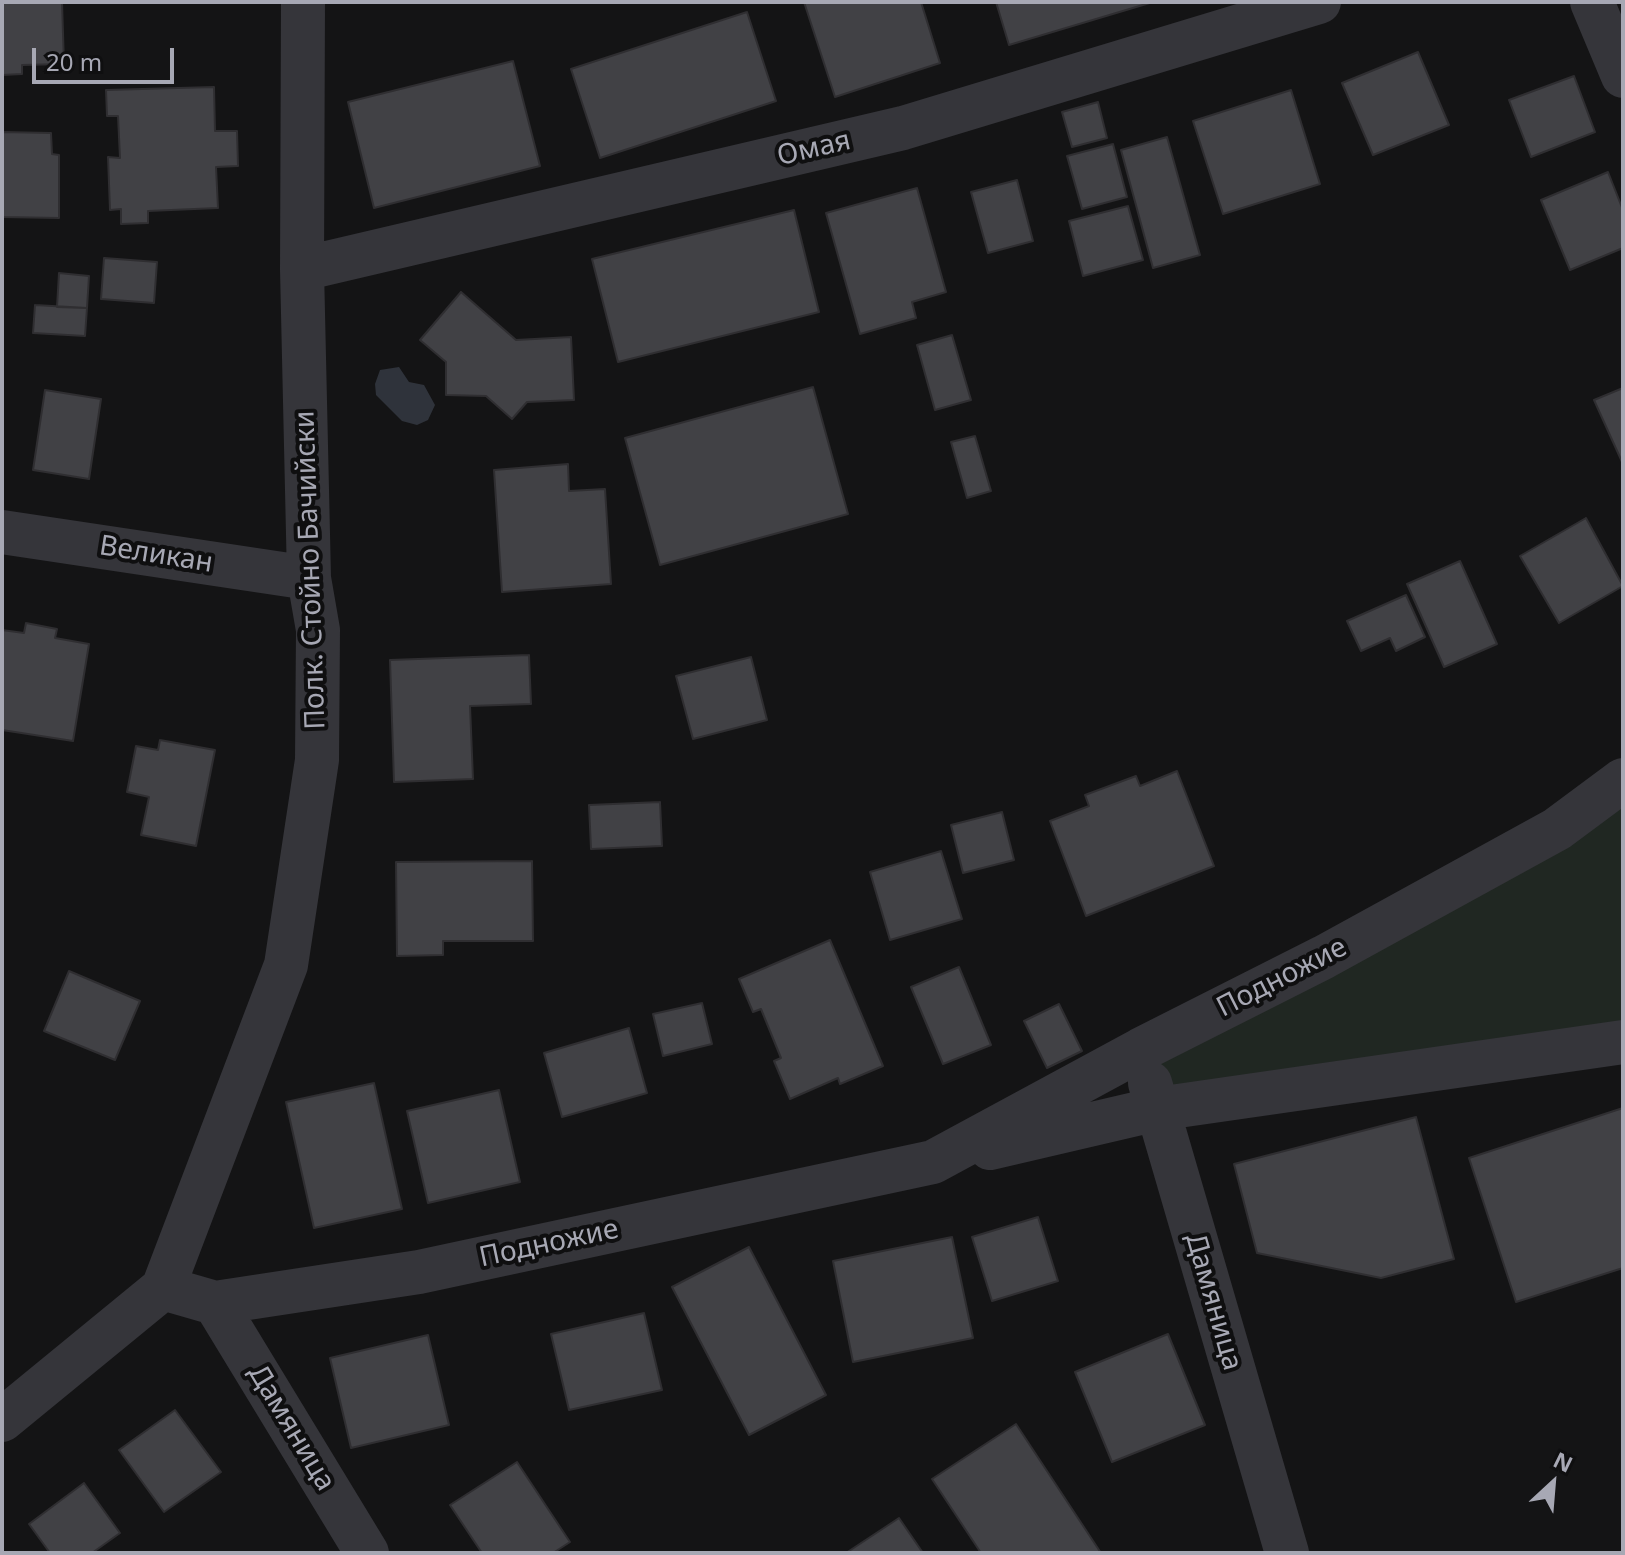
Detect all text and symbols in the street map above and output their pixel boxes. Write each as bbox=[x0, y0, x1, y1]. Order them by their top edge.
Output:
scale bar bbox=[36, 32, 178, 82]
text: 20 m bbox=[46, 45, 102, 78]
street label: Омая bbox=[774, 124, 854, 174]
street label: Полк. Стойно Бачийски bbox=[289, 410, 333, 730]
street label: Великан bbox=[97, 529, 215, 581]
street label: Подножие bbox=[1211, 931, 1353, 1025]
street label: Подножие bbox=[476, 1213, 622, 1275]
street label: Дамяница bbox=[1177, 1230, 1249, 1374]
street label: Дамяница bbox=[240, 1359, 342, 1497]
north arrow bbox=[1513, 1443, 1593, 1523]
text: N bbox=[1549, 1444, 1578, 1479]

